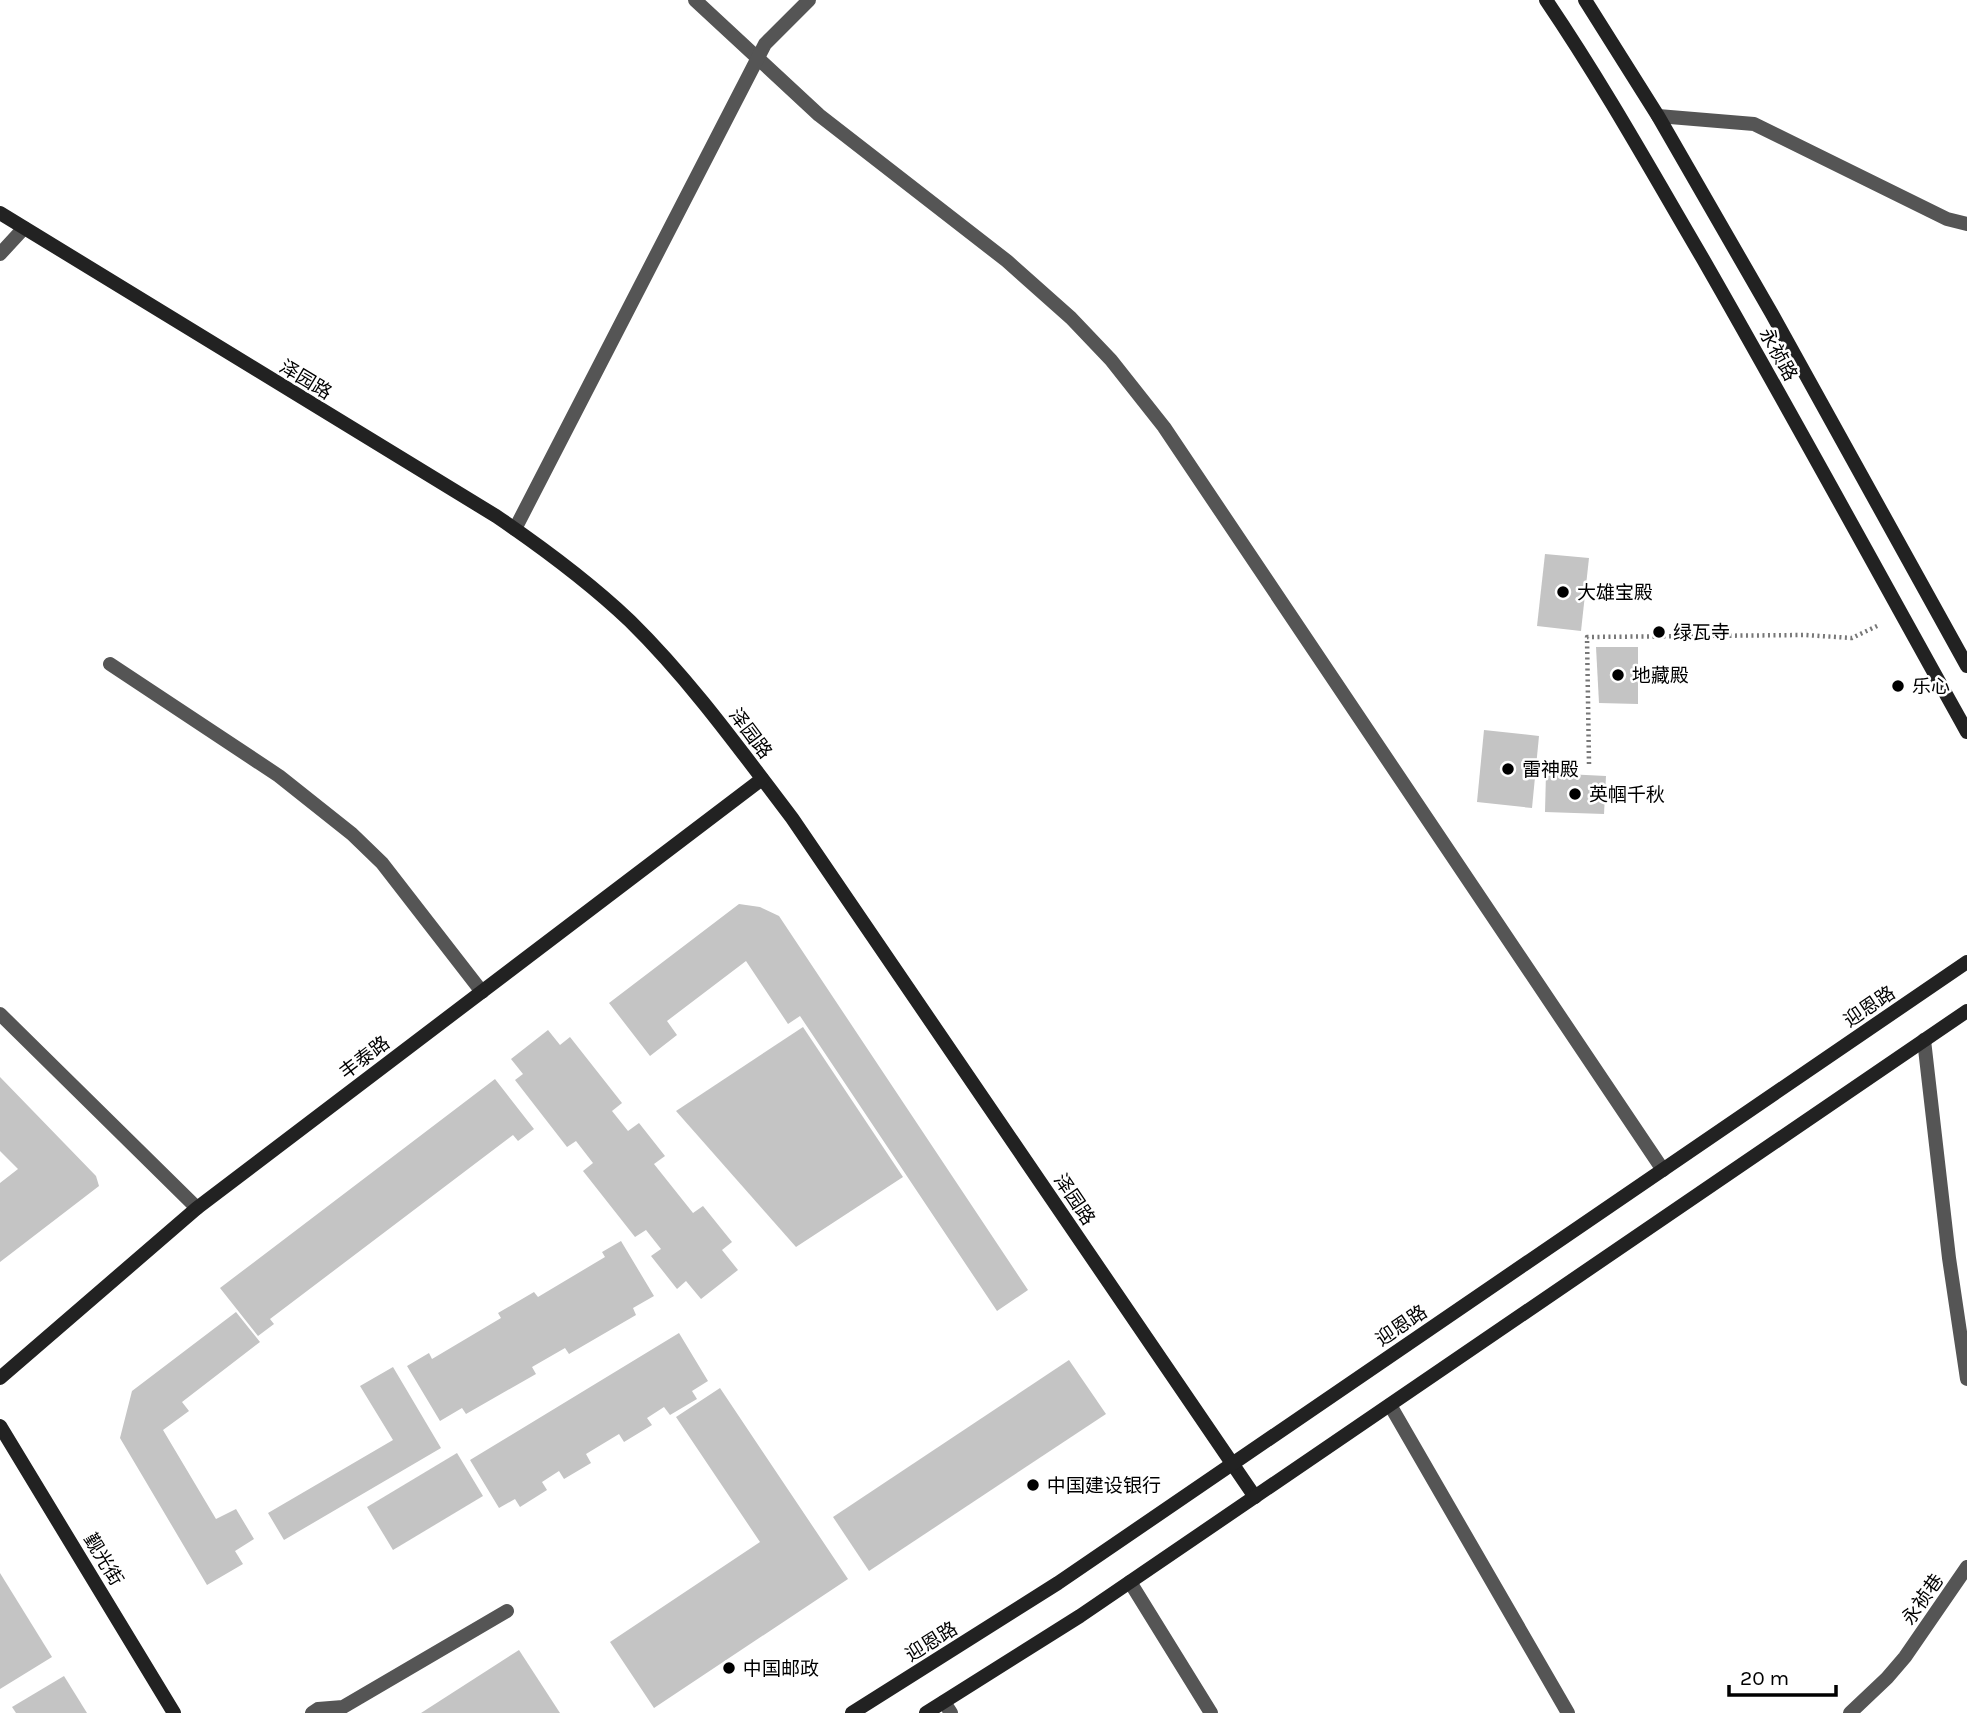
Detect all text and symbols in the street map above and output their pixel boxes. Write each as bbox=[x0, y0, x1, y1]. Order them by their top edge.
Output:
street label: 永祯路 bbox=[1755, 324, 1802, 385]
street label: 泽园路 bbox=[275, 356, 336, 404]
place label: 大雄宝殿 bbox=[1577, 582, 1653, 604]
marker: 大雄宝殿 bbox=[1555, 584, 1571, 600]
place label: 绿瓦寺 bbox=[1673, 622, 1730, 644]
marker: 绿瓦寺 bbox=[1651, 624, 1667, 640]
place label: 地藏殿 bbox=[1632, 665, 1689, 687]
marker: 地藏殿 bbox=[1610, 667, 1626, 683]
place label: 乐心 bbox=[1912, 676, 1950, 698]
marker: 乐心 bbox=[1890, 678, 1906, 694]
street label: 泽园路 bbox=[724, 704, 776, 763]
place label: 雷神殿 bbox=[1522, 759, 1579, 781]
marker: 雷神殿 bbox=[1500, 761, 1516, 777]
place label: 英帼千秋 bbox=[1589, 784, 1665, 806]
marker: 英帼千秋 bbox=[1567, 786, 1583, 802]
street label: 迎恩路 bbox=[1840, 982, 1899, 1032]
street label: 丰泰路 bbox=[335, 1032, 394, 1084]
street label: 泽园路 bbox=[1049, 1170, 1099, 1229]
street label: 迎恩路 bbox=[1372, 1301, 1431, 1351]
place label: 中国建设银行 bbox=[1047, 1475, 1161, 1497]
marker: 中国建设银行 bbox=[1025, 1477, 1041, 1493]
street label: 觐光街 bbox=[79, 1529, 127, 1590]
street label: 永祯巷 bbox=[1897, 1570, 1948, 1629]
street label: 迎恩路 bbox=[902, 1617, 962, 1666]
scale bar bbox=[1729, 1654, 1836, 1698]
place label: 中国邮政 bbox=[743, 1658, 819, 1680]
marker: 中国邮政 bbox=[721, 1660, 737, 1676]
text: 20 m bbox=[1740, 1666, 1789, 1690]

